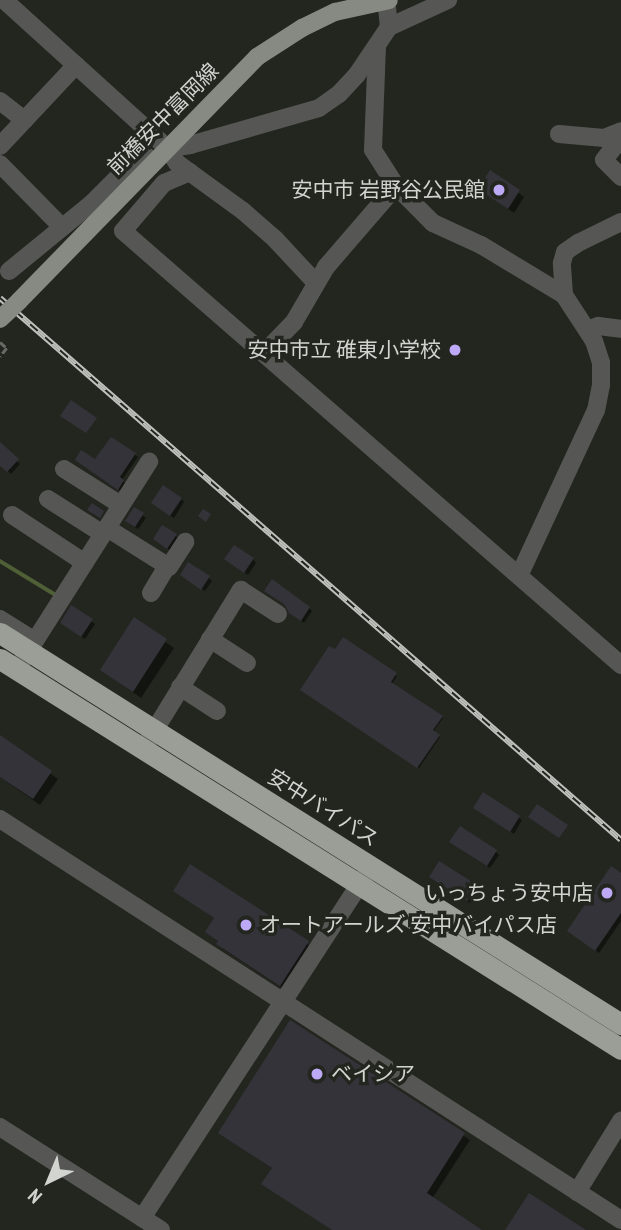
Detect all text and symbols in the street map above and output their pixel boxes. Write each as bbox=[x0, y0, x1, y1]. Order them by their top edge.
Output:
street label: 前橋安中富岡線 bbox=[102, 58, 224, 180]
place label: 安中市 岩野谷公民館 bbox=[292, 177, 485, 203]
marker: 安中市 岩野谷公民館 bbox=[491, 182, 507, 198]
place label: 安中市立 碓東小学校 bbox=[248, 337, 441, 363]
marker: 安中市立 碓東小学校 bbox=[447, 342, 463, 358]
street label: 安中バイパス bbox=[263, 764, 383, 852]
place label: いっちょう安中店 bbox=[425, 880, 593, 906]
marker: いっちょう安中店 bbox=[599, 885, 615, 901]
place label: オートアールズ 安中バイパス店 bbox=[260, 912, 557, 938]
marker: オートアールズ 安中バイパス店 bbox=[238, 917, 254, 933]
place label: ベイシア bbox=[331, 1061, 415, 1087]
marker: ベイシア bbox=[309, 1066, 325, 1082]
north arrow bbox=[14, 1146, 84, 1216]
text: N bbox=[23, 1184, 47, 1209]

